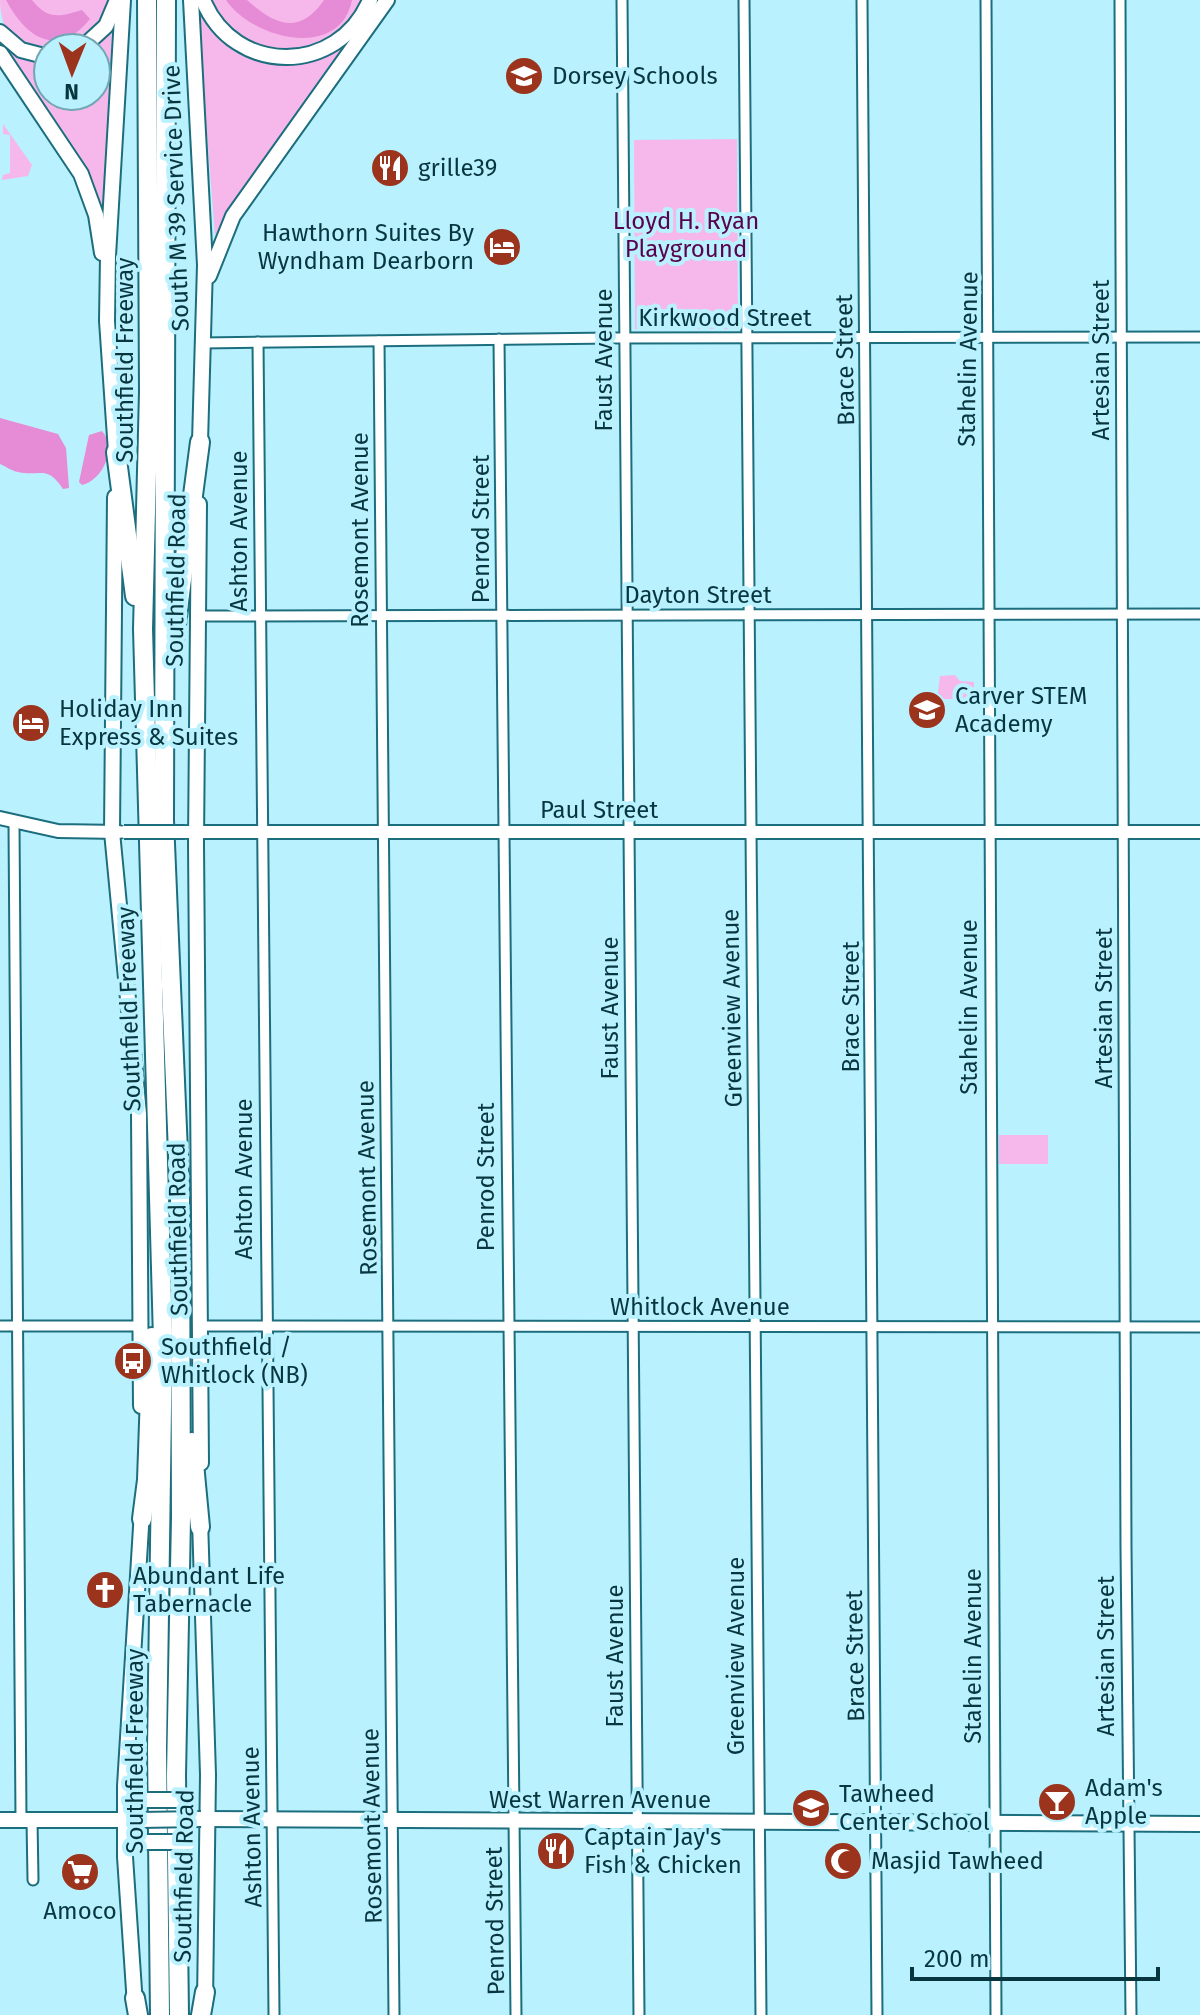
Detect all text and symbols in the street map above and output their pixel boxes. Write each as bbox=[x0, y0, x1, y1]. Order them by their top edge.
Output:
north arrow bbox=[32, 32, 112, 112]
school or university icon: Dorsey Schools bbox=[503, 55, 545, 97]
place label: Dorsey Schools bbox=[552, 62, 718, 90]
street label: South M 39 Service Drive bbox=[157, 64, 195, 332]
text: N bbox=[64, 78, 79, 105]
restaurant icon: grille39 bbox=[369, 147, 411, 189]
place label: grille39 bbox=[418, 154, 497, 182]
park label: Lloyd H. Ryan Playground bbox=[613, 207, 759, 263]
place label: Hawthorn Suites By Wyndham Dearborn bbox=[258, 219, 474, 275]
hotel icon: Hawthorn Suites By Wyndham Dearborn bbox=[481, 226, 523, 268]
street label: Southfield Freeway bbox=[111, 257, 139, 463]
street label: Stahelin Avenue bbox=[952, 271, 984, 447]
street label: Artesian Street bbox=[1087, 279, 1115, 440]
street label: Faust Avenue bbox=[590, 288, 618, 432]
street label: Brace Street bbox=[830, 294, 860, 426]
street label: Kirkwood Street bbox=[638, 304, 812, 332]
street label: Rosemont Avenue bbox=[346, 432, 374, 628]
street label: Ashton Avenue bbox=[225, 450, 253, 612]
street label: Penrod Street bbox=[467, 454, 495, 603]
street label: Southfield Road bbox=[160, 493, 192, 667]
street label: Dayton Street bbox=[624, 581, 772, 609]
place label: Carver STEM Academy bbox=[955, 682, 1087, 738]
school or university icon: Carver STEM Academy bbox=[906, 689, 948, 731]
place label: Holiday Inn Express & Suites bbox=[59, 695, 238, 751]
hotel icon: Holiday Inn Express & Suites bbox=[10, 702, 52, 744]
street label: Paul Street bbox=[540, 796, 658, 824]
street label: Southfield Freeway bbox=[111, 906, 147, 1112]
street label: Greenview Avenue bbox=[716, 908, 748, 1108]
street label: Stahelin Avenue bbox=[955, 919, 983, 1095]
street label: Artesian Street bbox=[1090, 927, 1118, 1088]
street label: Faust Avenue bbox=[596, 936, 624, 1080]
street label: Brace Street bbox=[837, 941, 865, 1073]
street label: Rosemont Avenue bbox=[351, 1080, 383, 1276]
street label: Ashton Avenue bbox=[230, 1098, 258, 1260]
street label: Penrod Street bbox=[472, 1102, 500, 1251]
street label: Southfield Road bbox=[162, 1142, 194, 1316]
street label: Whitlock Avenue bbox=[610, 1293, 790, 1321]
place label: Southfield / Whitlock (NB) bbox=[161, 1333, 308, 1389]
bus stop icon: Southfield / Whitlock (NB) bbox=[112, 1340, 154, 1382]
street label: Greenview Avenue bbox=[722, 1557, 750, 1755]
place label: Abundant Life Tabernacle bbox=[133, 1562, 285, 1618]
street label: Stahelin Avenue bbox=[959, 1568, 987, 1744]
church icon: Abundant Life Tabernacle bbox=[84, 1569, 126, 1611]
street label: Artesian Street bbox=[1092, 1575, 1120, 1736]
street label: Faust Avenue bbox=[601, 1584, 629, 1728]
street label: Brace Street bbox=[840, 1590, 870, 1722]
street label: Southfield Freeway bbox=[121, 1648, 149, 1854]
street label: Rosemont Avenue bbox=[356, 1728, 388, 1924]
street label: Ashton Avenue bbox=[237, 1746, 267, 1908]
place label: Adam's Apple bbox=[1085, 1774, 1163, 1830]
place label: Tawheed Center School bbox=[839, 1780, 990, 1836]
bar icon: Adam's Apple bbox=[1036, 1781, 1078, 1823]
street label: West Warren Avenue bbox=[489, 1786, 711, 1814]
school or university icon: Tawheed Center School bbox=[790, 1787, 832, 1829]
street label: Southfield Road bbox=[168, 1789, 200, 1963]
place label: Captain Jay's Fish & Chicken bbox=[584, 1823, 742, 1879]
restaurant icon: Captain Jay's Fish & Chicken bbox=[535, 1830, 577, 1872]
mosque icon: Masjid Tawheed bbox=[822, 1840, 864, 1882]
street label: Penrod Street bbox=[480, 1846, 510, 1996]
place label: Masjid Tawheed bbox=[871, 1847, 1044, 1875]
supermarket icon: Amoco bbox=[59, 1851, 101, 1893]
place label: Amoco bbox=[43, 1897, 117, 1925]
scale bar bbox=[912, 1931, 1158, 1981]
text: 200 m bbox=[924, 1945, 990, 1973]

